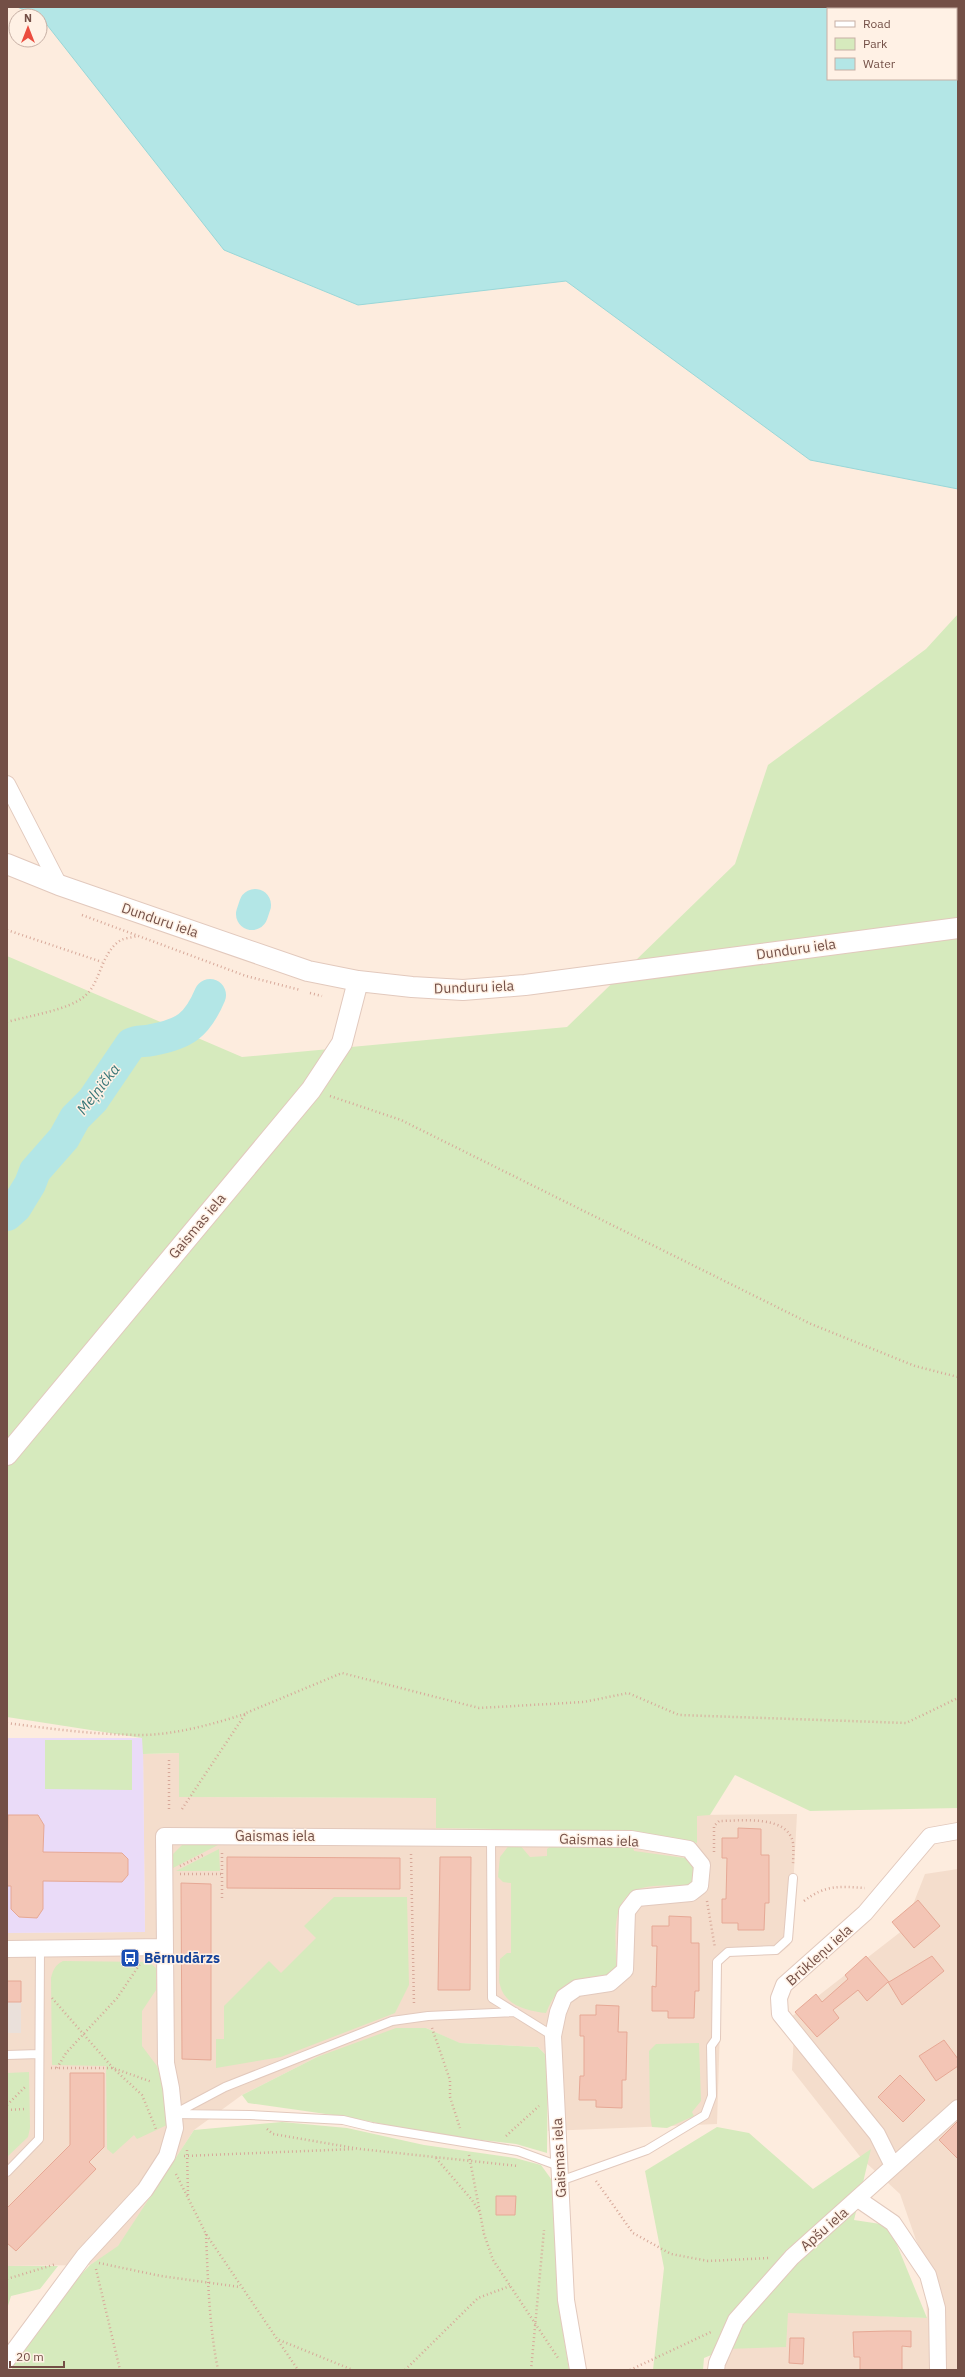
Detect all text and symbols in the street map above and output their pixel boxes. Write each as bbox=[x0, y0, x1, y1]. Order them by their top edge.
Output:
north arrow bbox=[8, 8, 48, 48]
legend bbox=[827, 8, 957, 80]
text: N bbox=[24, 11, 32, 25]
text: Road bbox=[863, 16, 891, 31]
text: Park bbox=[863, 36, 888, 51]
text: Water bbox=[863, 56, 896, 71]
street label: Dunduru iela bbox=[119, 898, 201, 942]
street label: Dunduru iela bbox=[755, 934, 837, 963]
street label: Dunduru iela bbox=[434, 977, 515, 997]
water label: Meļņička bbox=[72, 1060, 124, 1118]
street label: Gaismas iela bbox=[164, 1189, 230, 1262]
street label: Gaismas iela bbox=[235, 1827, 315, 1845]
street label: Gaismas iela bbox=[559, 1830, 640, 1850]
street label: Brūkleņu iela bbox=[782, 1920, 856, 1989]
bus stop icon: Bērnudārzs bbox=[119, 1947, 141, 1969]
place label: Bērnudārzs bbox=[144, 1949, 220, 1967]
street label: Gaismas iela bbox=[548, 2117, 570, 2198]
street label: Apšu iela bbox=[796, 2203, 852, 2255]
scale bar bbox=[10, 2343, 64, 2369]
text: 20 m bbox=[16, 2349, 44, 2364]

